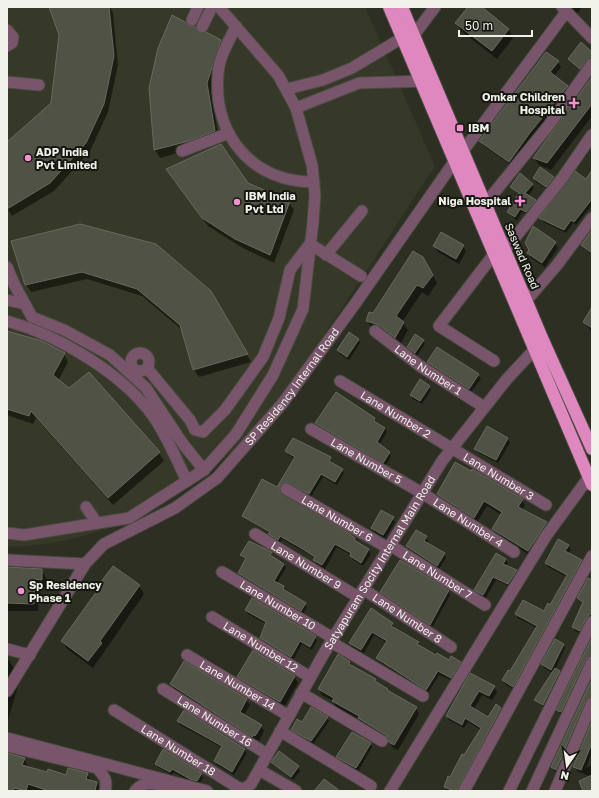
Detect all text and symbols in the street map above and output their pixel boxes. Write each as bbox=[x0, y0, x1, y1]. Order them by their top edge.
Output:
scale bar bbox=[459, 12, 532, 38]
text: 50 m bbox=[465, 18, 493, 33]
place label: Omkar Children Hospital bbox=[482, 90, 565, 116]
marker: Omkar Children Hospital bbox=[568, 97, 580, 109]
place label: IBM bbox=[468, 121, 489, 134]
marker: IBM bbox=[455, 123, 465, 133]
place label: ADP India Pvt Limited bbox=[36, 145, 97, 171]
marker: ADP India Pvt Limited bbox=[23, 153, 33, 163]
place label: IBM India Pvt Ltd bbox=[245, 189, 296, 215]
place label: Niga Hospital bbox=[438, 194, 511, 207]
marker: Niga Hospital bbox=[514, 195, 526, 207]
marker: IBM India Pvt Ltd bbox=[232, 197, 242, 207]
street label: Saswad Road bbox=[503, 221, 542, 291]
street label: SP Residency Internal Road bbox=[242, 325, 341, 448]
street label: Lane Number 1 bbox=[392, 342, 465, 397]
street label: Lane Number 2 bbox=[358, 388, 434, 440]
street label: Lane Number 5 bbox=[329, 435, 405, 486]
street label: Lane Number 3 bbox=[461, 450, 536, 502]
street label: Satyapuram Socity Internal Main Road bbox=[321, 473, 438, 652]
street label: Lane Number 6 bbox=[299, 492, 376, 544]
street label: Lane Number 4 bbox=[431, 495, 506, 549]
street label: Lane Number 9 bbox=[269, 538, 344, 591]
street label: Lane Number 7 bbox=[401, 548, 475, 601]
street label: Lane Number 10 bbox=[238, 577, 318, 632]
place label: Sp Residency Phase 1 bbox=[29, 578, 102, 604]
marker: Sp Residency Phase 1 bbox=[16, 586, 26, 596]
street label: Lane Number 8 bbox=[370, 590, 445, 645]
street label: Lane Number 12 bbox=[221, 619, 301, 674]
street label: Lane Number 14 bbox=[198, 657, 278, 713]
street label: Lane Number 16 bbox=[175, 693, 255, 749]
street label: Lane Number 18 bbox=[139, 722, 219, 778]
north arrow bbox=[547, 746, 587, 786]
text: N bbox=[559, 769, 570, 784]

